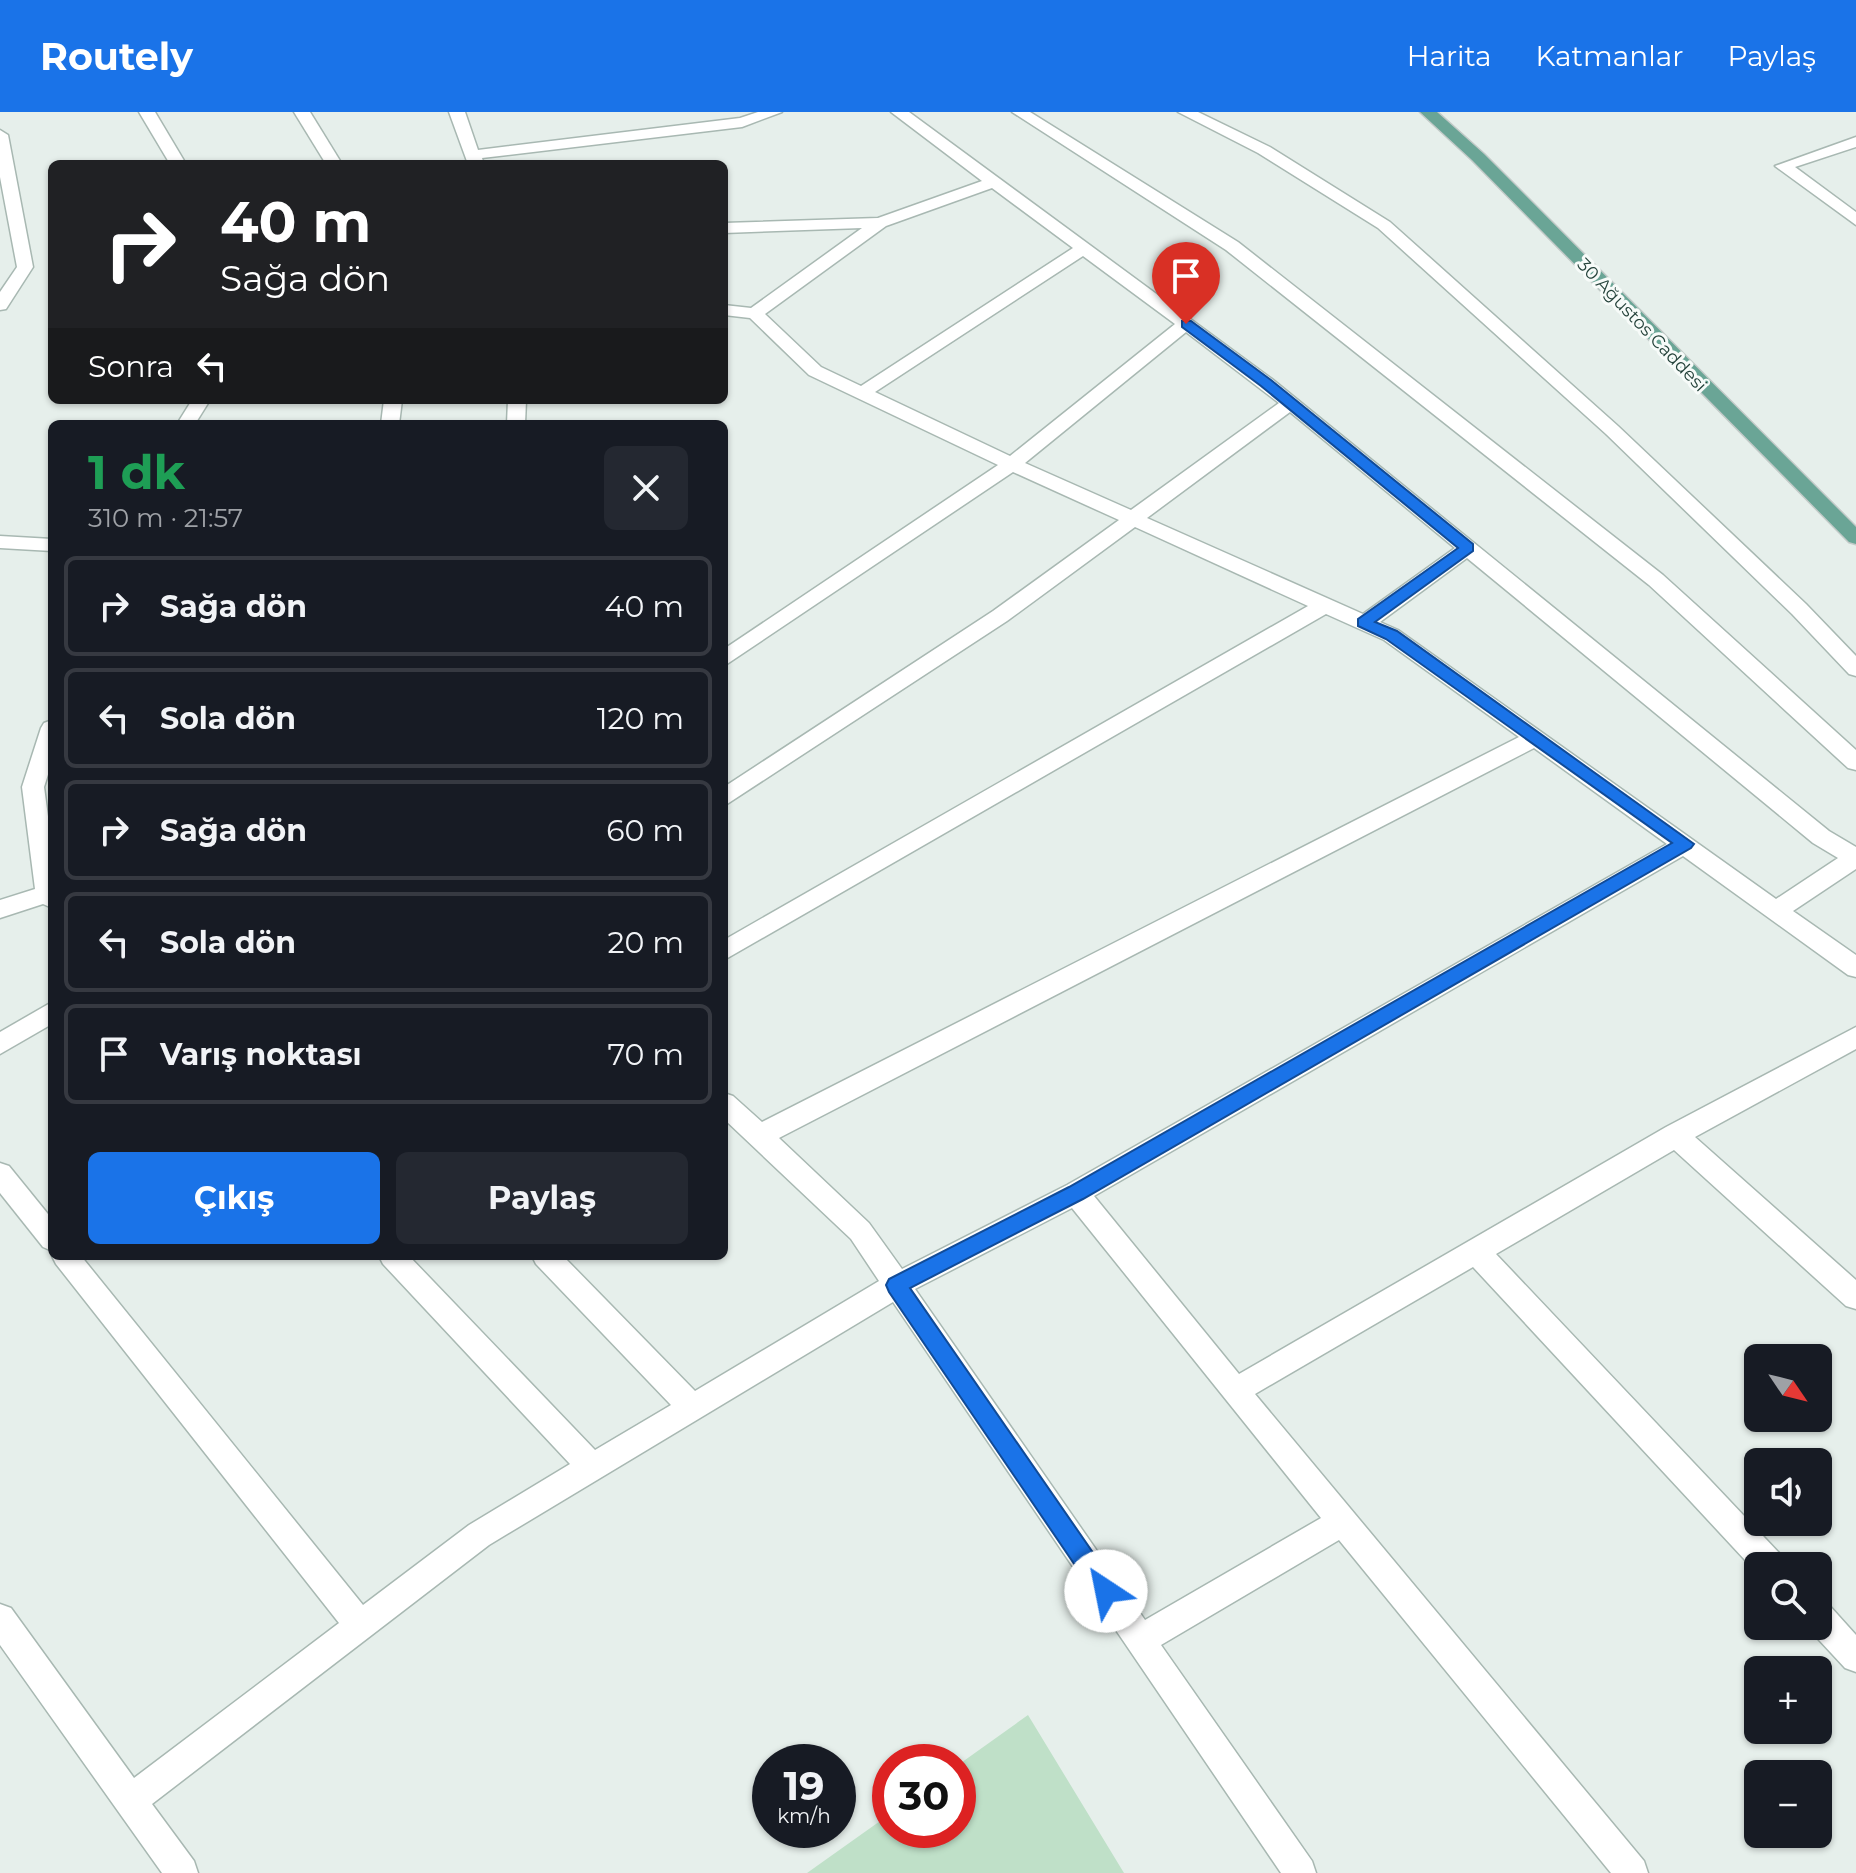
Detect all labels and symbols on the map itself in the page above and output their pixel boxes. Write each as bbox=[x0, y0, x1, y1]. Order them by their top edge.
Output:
pin bbox=[1152, 242, 1220, 324]
street label: 30 Ağustos Caddesi bbox=[1573, 254, 1711, 396]
north arrow bbox=[1744, 1344, 1832, 1432]
position arrow bbox=[1064, 1549, 1148, 1633]
speed limit sign: 30 bbox=[872, 1744, 976, 1848]

